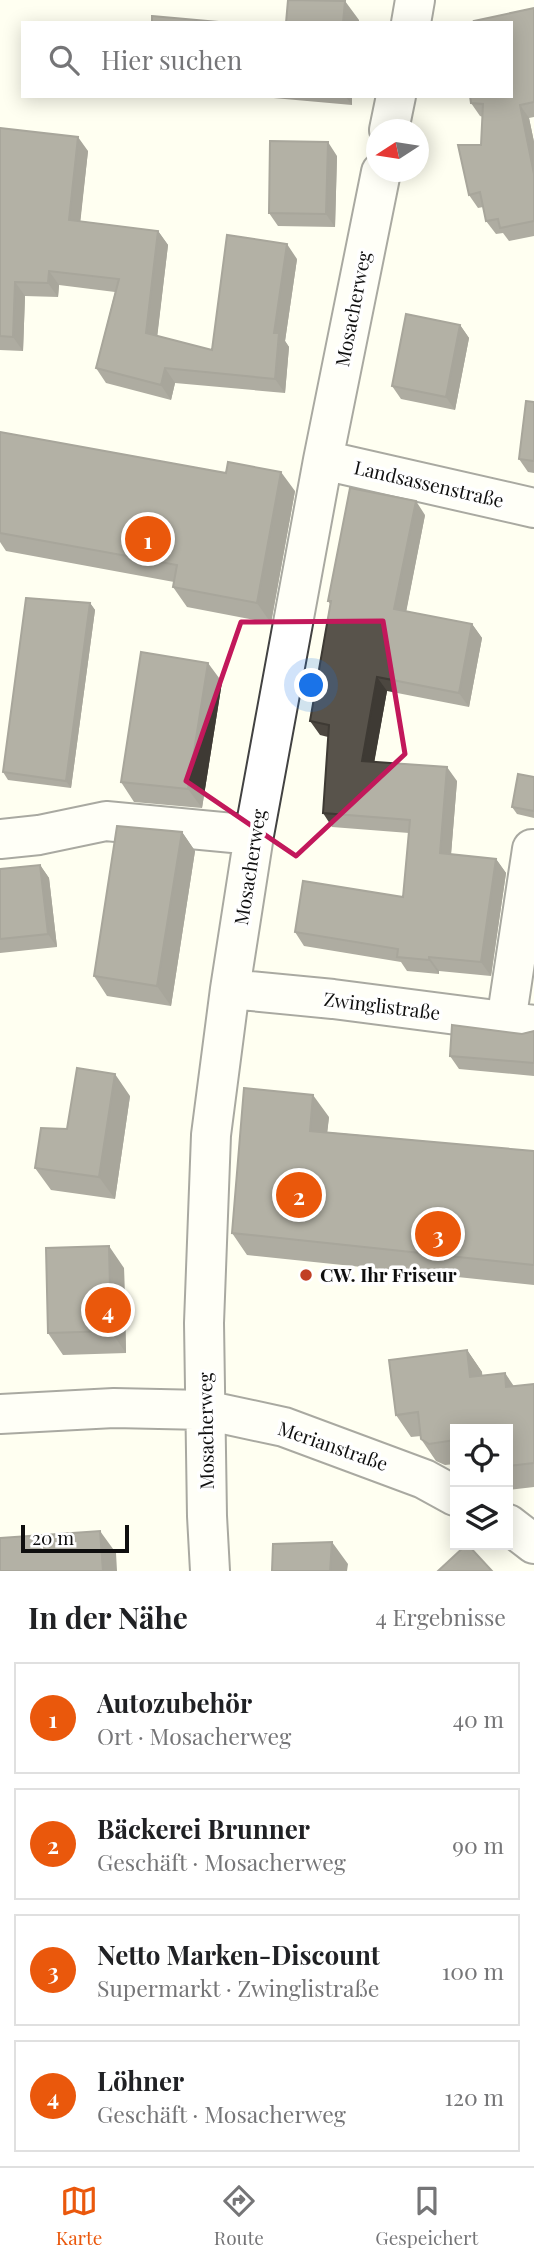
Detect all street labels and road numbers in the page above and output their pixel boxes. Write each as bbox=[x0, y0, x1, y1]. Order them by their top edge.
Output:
street label: Mosacherweg bbox=[328, 249, 376, 369]
street label: Landsassenstraße bbox=[352, 453, 507, 513]
street label: Mosacherweg bbox=[227, 807, 271, 927]
street label: Zwinglistraße bbox=[322, 985, 442, 1025]
street label: Mosacherweg bbox=[191, 1372, 219, 1490]
street label: Merianstraße bbox=[275, 1414, 392, 1476]

